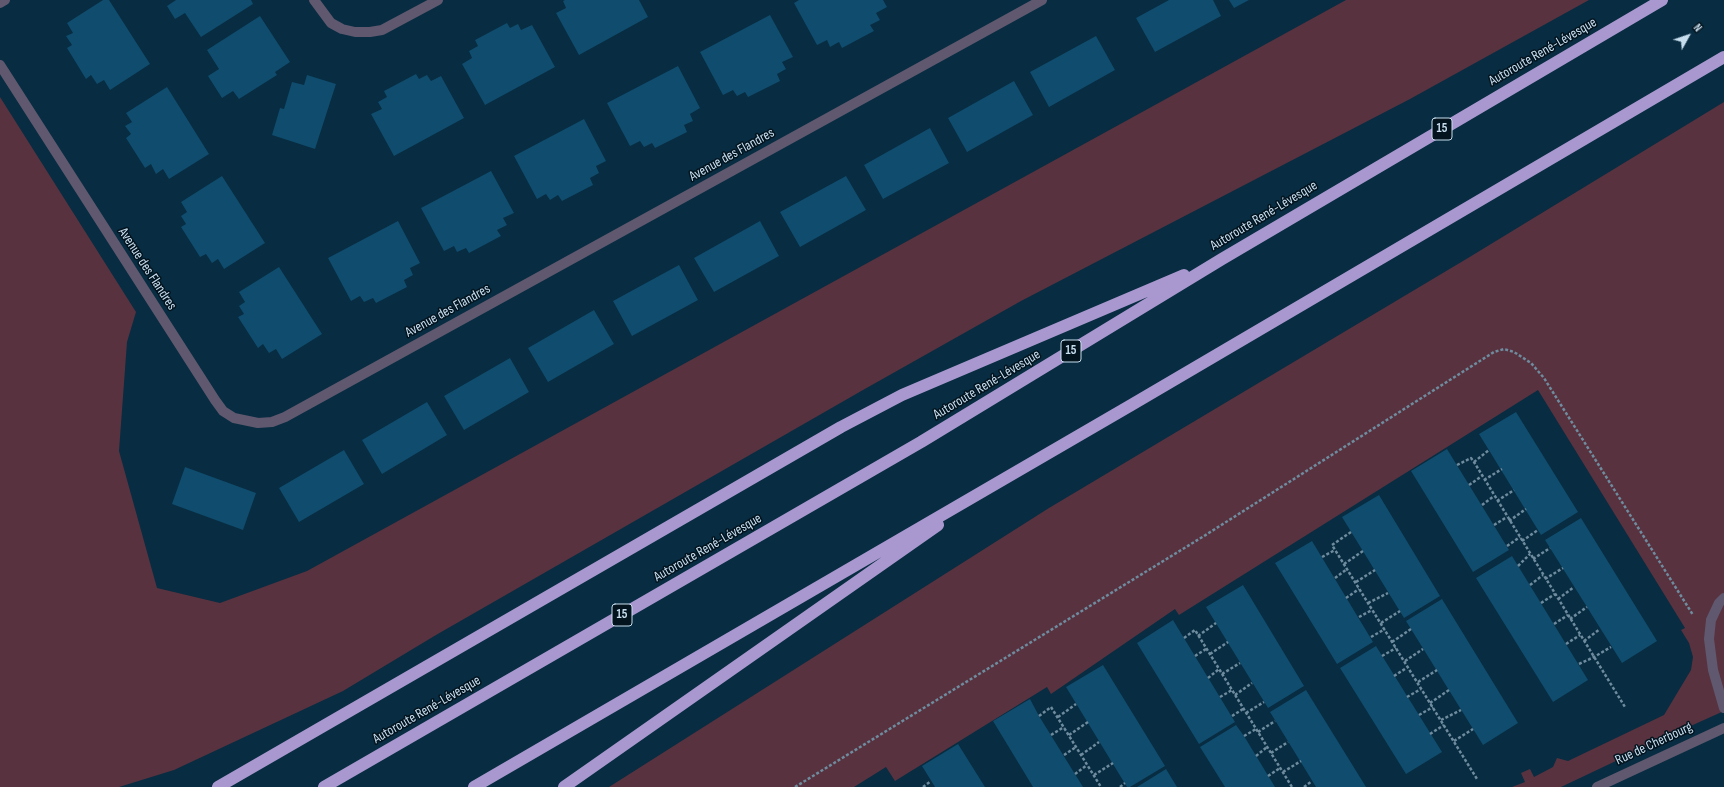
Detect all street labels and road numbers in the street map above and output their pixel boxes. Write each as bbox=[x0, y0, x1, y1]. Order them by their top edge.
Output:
street label: Autoroute René-Lévesque bbox=[1486, 14, 1600, 90]
road number: 15 bbox=[1432, 118, 1452, 140]
street label: Avenue des Flandres bbox=[686, 125, 778, 185]
street label: Autoroute René-Lévesque bbox=[1207, 177, 1321, 255]
street label: Avenue des Flandres bbox=[114, 225, 180, 313]
street label: Avenue des Flandres bbox=[402, 281, 494, 341]
road number: 15 bbox=[1061, 340, 1081, 362]
street label: Autoroute René-Lévesque bbox=[930, 346, 1044, 424]
street label: Autoroute René-Lévesque bbox=[651, 510, 765, 586]
road number: 15 bbox=[612, 604, 632, 626]
street label: Autoroute René-Lévesque bbox=[370, 672, 484, 748]
street label: Rue de Cherbourg bbox=[1613, 719, 1695, 769]

